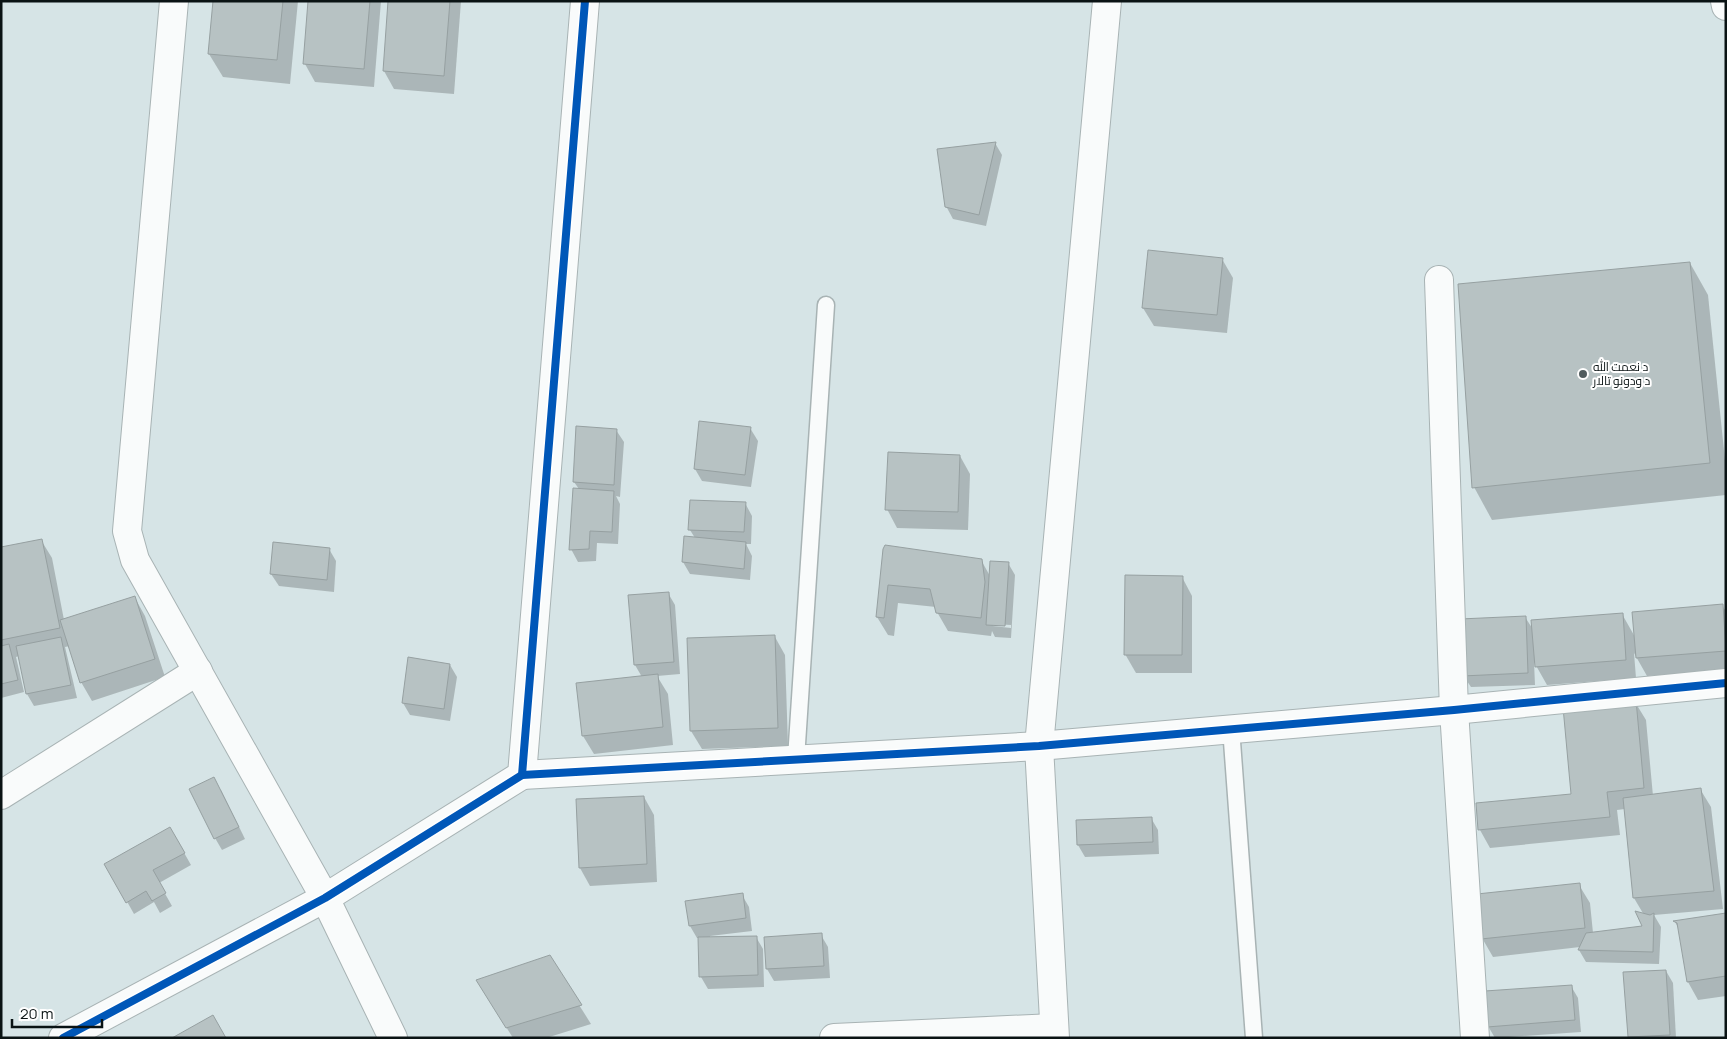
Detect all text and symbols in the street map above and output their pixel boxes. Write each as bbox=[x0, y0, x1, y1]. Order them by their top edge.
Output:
place label: د نعمت الله د ودونو تالار bbox=[1592, 358, 1650, 389]
marker: د نعمت الله د ودونو تالار bbox=[1577, 368, 1589, 380]
scale bar bbox=[12, 996, 102, 1028]
text: 20 m bbox=[20, 1003, 53, 1024]

